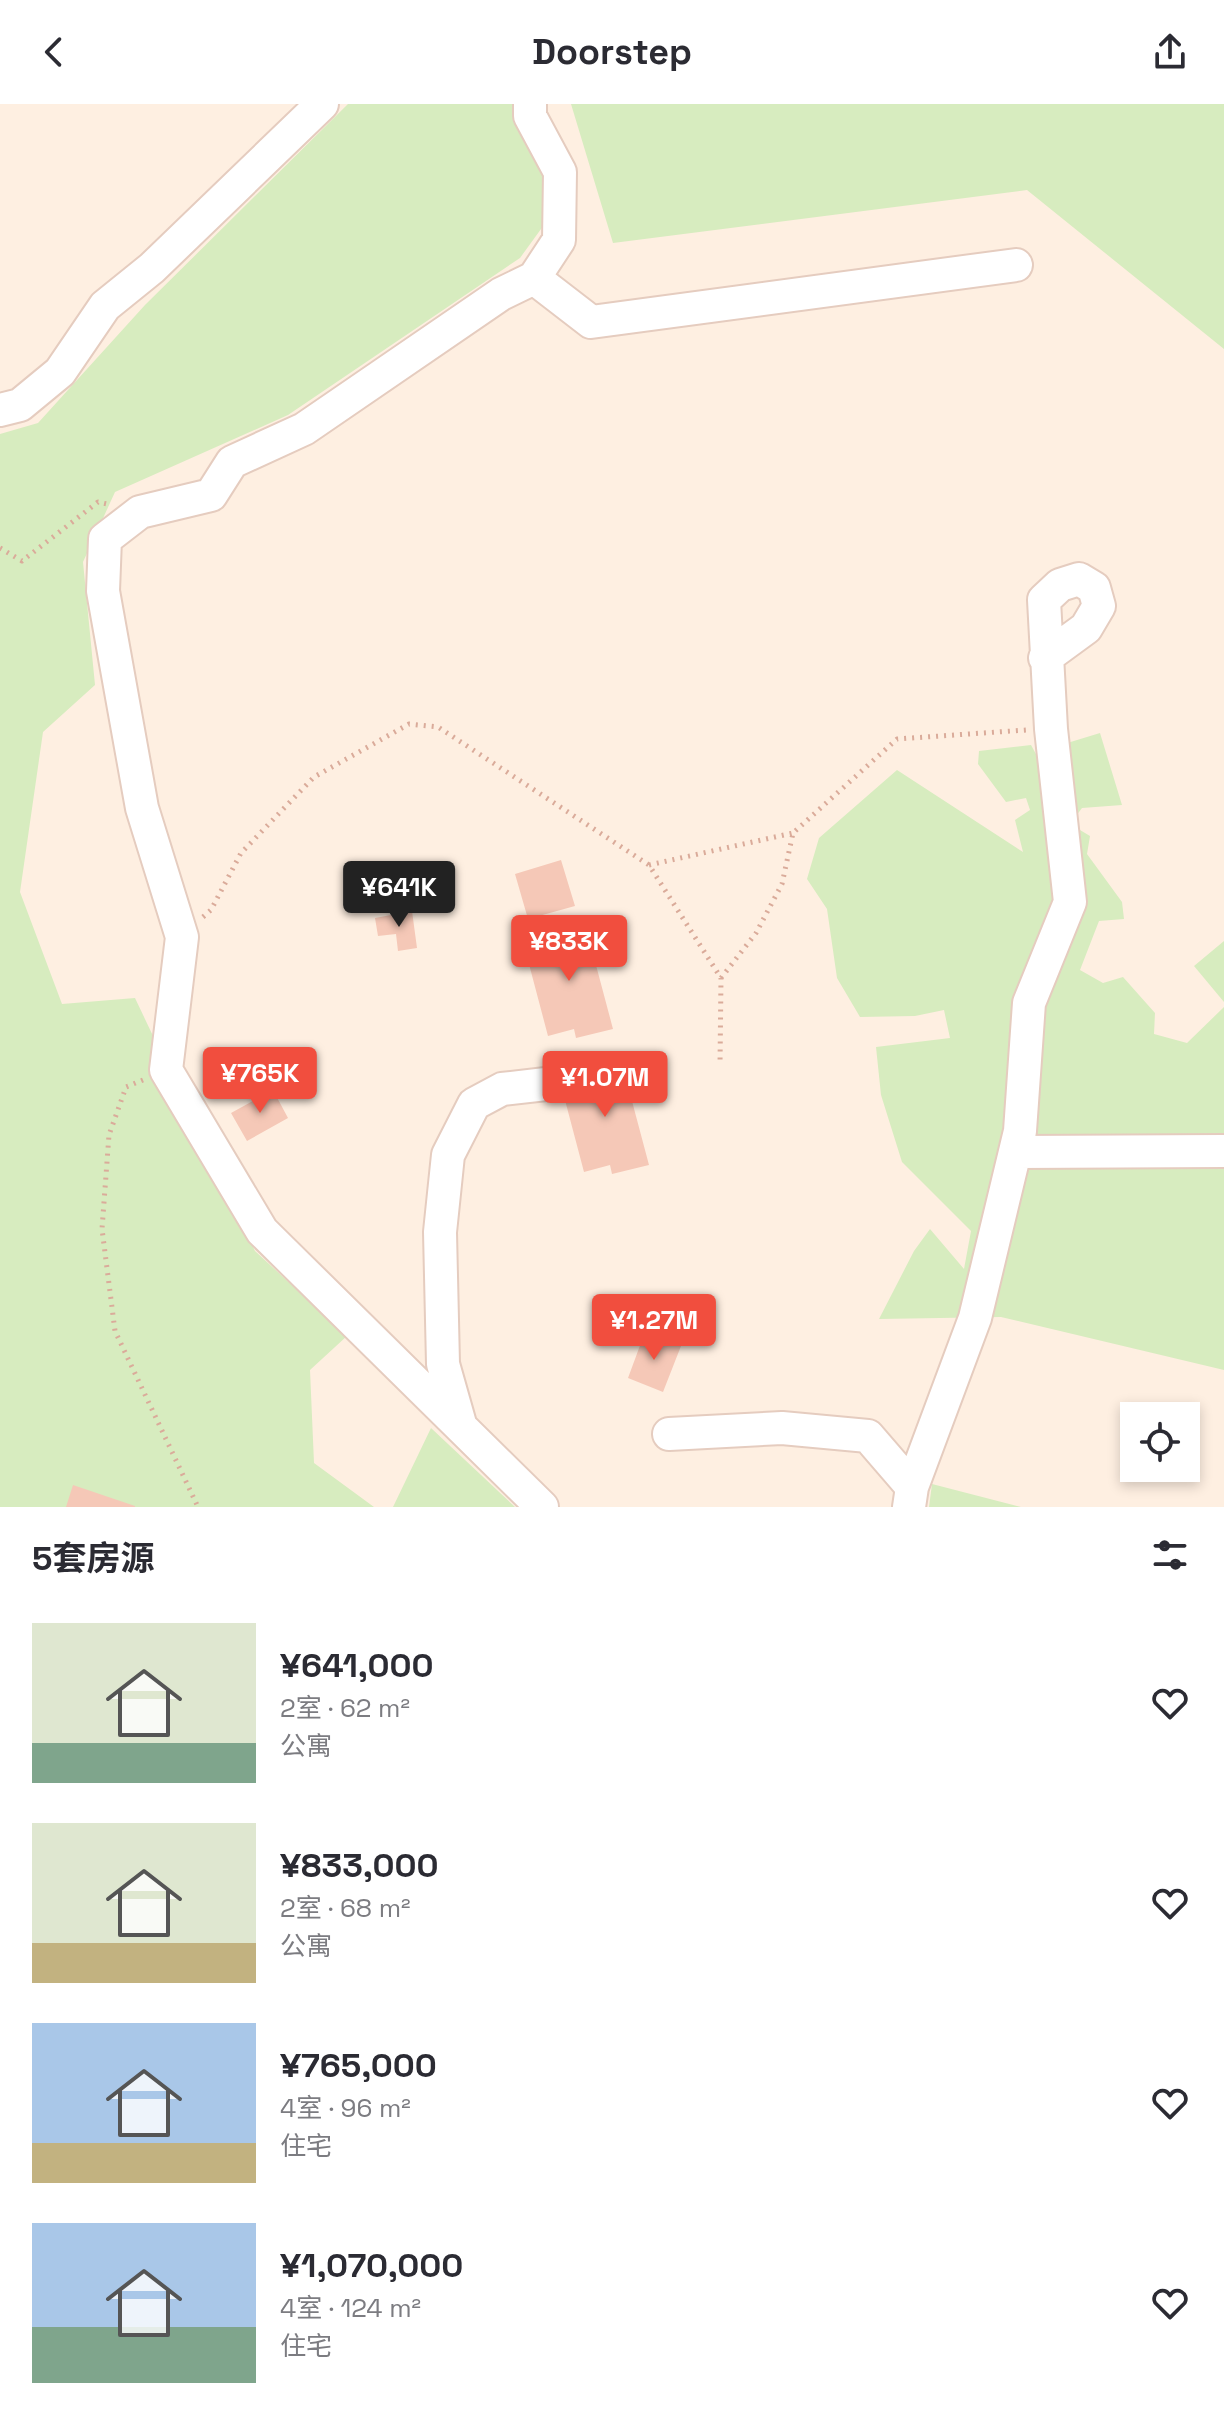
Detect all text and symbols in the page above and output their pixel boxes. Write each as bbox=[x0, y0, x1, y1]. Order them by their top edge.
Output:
text: Doorstep bbox=[532, 29, 692, 75]
icon: back bbox=[32, 30, 76, 74]
icon: share bbox=[1148, 30, 1192, 74]
pin: ¥641K bbox=[343, 861, 455, 929]
text: ¥641K bbox=[361, 870, 437, 904]
pin: ¥833K bbox=[513, 915, 625, 983]
text: ¥833K bbox=[529, 924, 609, 958]
pin: ¥765K bbox=[204, 1047, 316, 1115]
pin: ¥1.07M bbox=[540, 1051, 670, 1119]
text: ¥765K bbox=[221, 1056, 299, 1090]
text: ¥1.07M bbox=[561, 1060, 649, 1094]
pin: ¥1.27M bbox=[589, 1294, 719, 1362]
text: ¥1.27M bbox=[610, 1303, 698, 1337]
map controls bbox=[1120, 1402, 1200, 1482]
button: locate bbox=[1120, 1402, 1200, 1482]
icon: filters bbox=[1148, 1533, 1192, 1577]
text: 5套房源 bbox=[32, 1537, 154, 1580]
text: ¥641,000 bbox=[280, 1644, 433, 1687]
icon: home bbox=[96, 1655, 192, 1751]
icon: heart bbox=[1148, 1681, 1192, 1725]
text: 2室 · 62 m² bbox=[280, 1691, 410, 1725]
text: 公寓 bbox=[280, 1729, 332, 1763]
text: ¥833,000 bbox=[280, 1844, 439, 1887]
icon: home bbox=[96, 1855, 192, 1951]
icon: heart bbox=[1148, 1881, 1192, 1925]
text: 2室 · 68 m² bbox=[280, 1891, 411, 1925]
text: 公寓 bbox=[280, 1929, 332, 1963]
text: ¥765,000 bbox=[280, 2044, 437, 2087]
icon: home bbox=[96, 2055, 192, 2151]
icon: heart bbox=[1148, 2081, 1192, 2125]
text: 4室 · 96 m² bbox=[280, 2091, 411, 2125]
text: 住宅 bbox=[280, 2129, 332, 2163]
text: ¥1,070,000 bbox=[280, 2244, 463, 2287]
icon: home bbox=[96, 2255, 192, 2351]
icon: heart bbox=[1148, 2281, 1192, 2325]
text: 4室 · 124 m² bbox=[280, 2291, 421, 2325]
text: 住宅 bbox=[280, 2329, 332, 2363]

